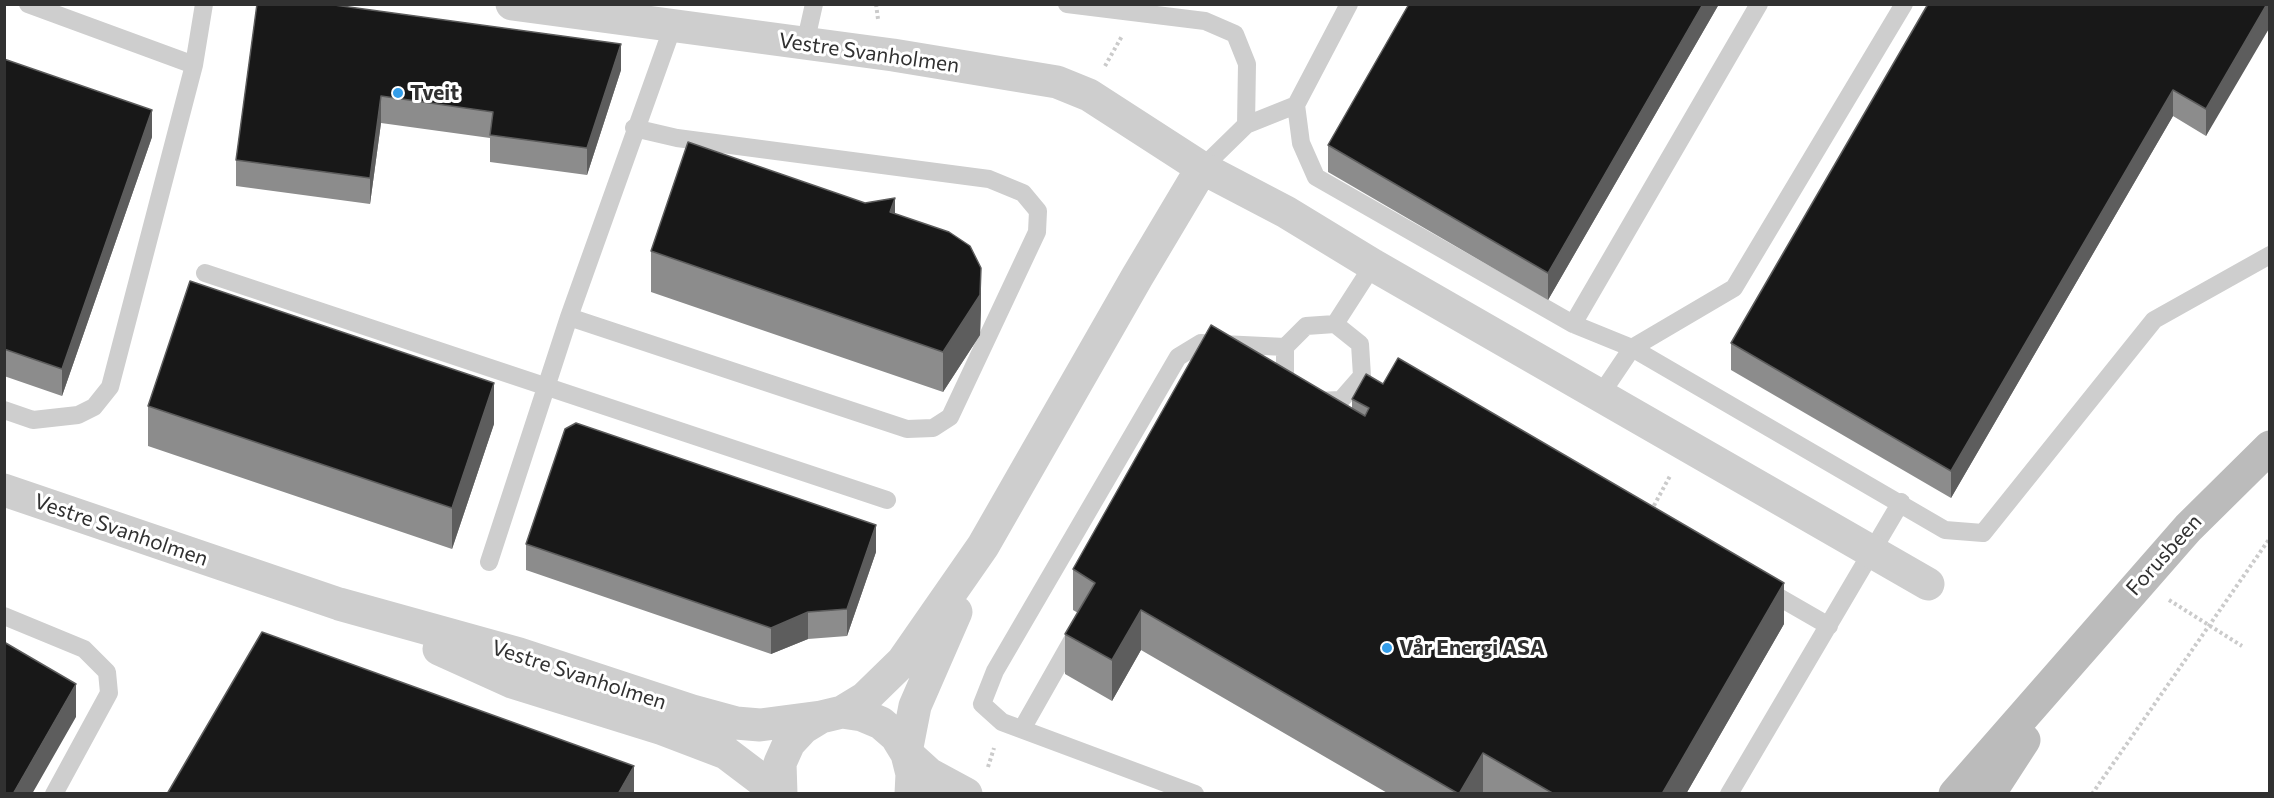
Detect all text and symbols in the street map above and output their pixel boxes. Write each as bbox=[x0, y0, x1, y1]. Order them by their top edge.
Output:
street label: Vestre Svanholmen bbox=[777, 28, 961, 78]
place label: Tveit bbox=[410, 80, 459, 106]
marker: Tveit bbox=[391, 86, 405, 100]
street label: Vestre Svanholmen bbox=[31, 488, 211, 572]
street label: Forusbeen bbox=[2121, 509, 2207, 601]
street label: Vestre Svanholmen bbox=[489, 635, 669, 715]
place label: Vår Energi ASA bbox=[1399, 635, 1545, 661]
marker: Vår Energi ASA bbox=[1380, 641, 1394, 655]

